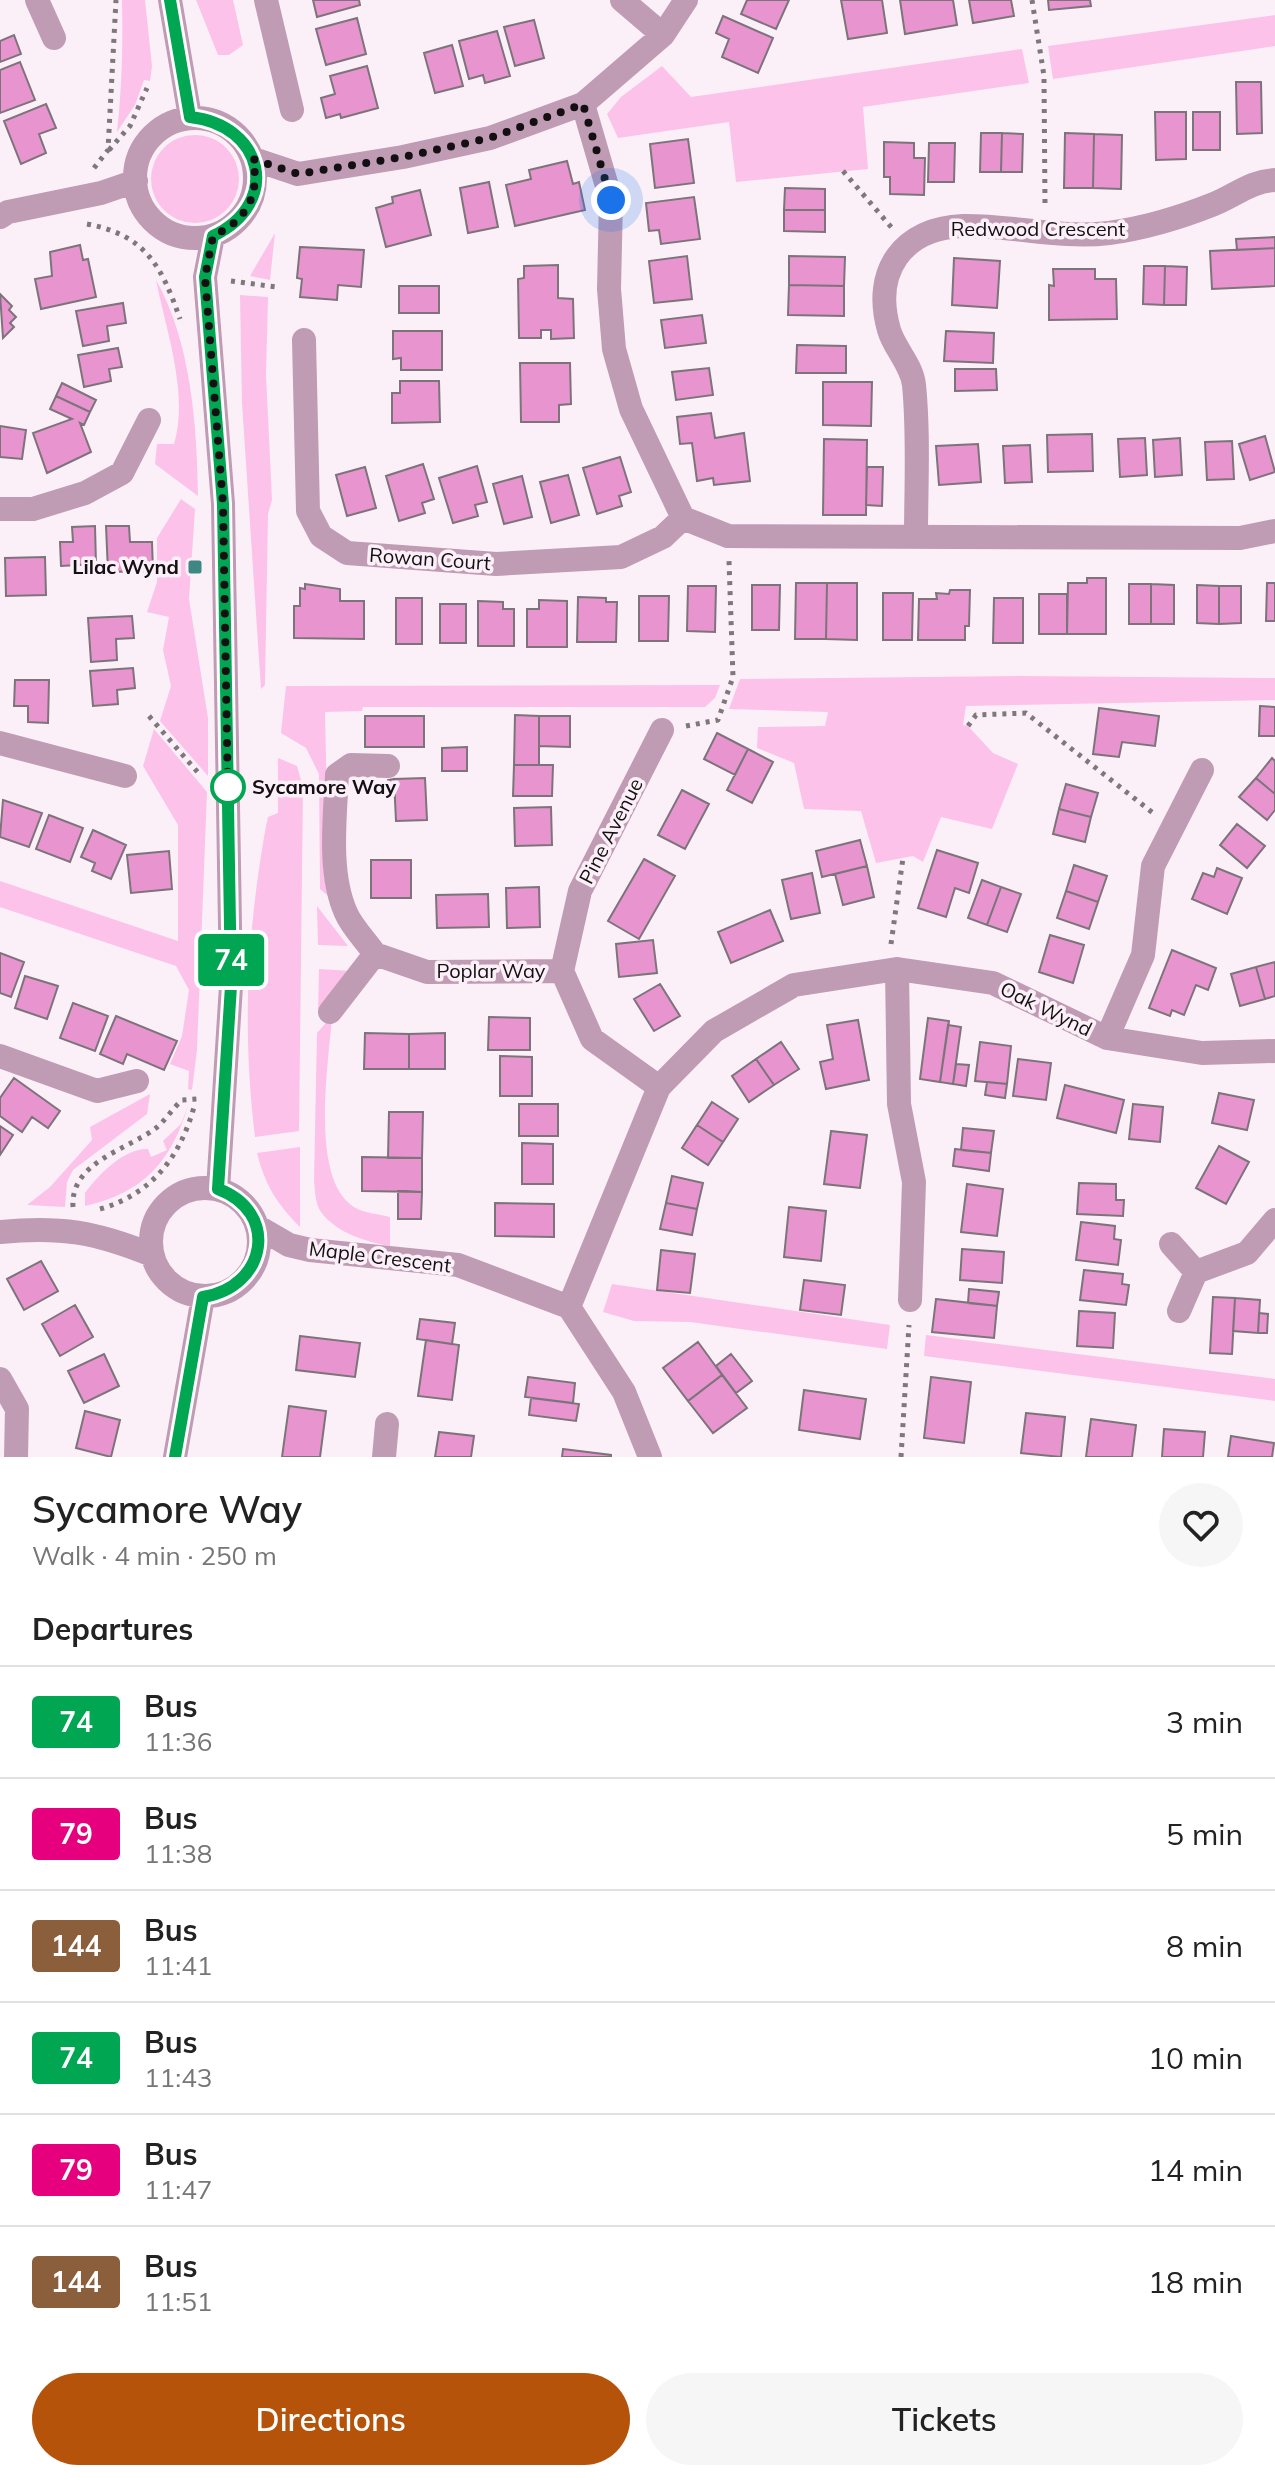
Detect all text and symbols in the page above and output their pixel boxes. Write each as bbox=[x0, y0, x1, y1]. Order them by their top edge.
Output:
your location bbox=[591, 180, 631, 220]
street label: Redwood Crescent bbox=[951, 216, 1125, 241]
street label: Rowan Court bbox=[368, 542, 492, 575]
place label: Lilac Wynd bbox=[72, 554, 179, 579]
marker: Lilac Wynd bbox=[186, 558, 204, 576]
marker: Sycamore Way bbox=[211, 770, 245, 804]
place label: Sycamore Way bbox=[252, 774, 396, 799]
street label: Pine Avenue bbox=[573, 774, 648, 888]
line badge: 74 bbox=[195, 934, 267, 986]
text: 74 bbox=[214, 942, 248, 977]
street label: Poplar Way bbox=[437, 958, 546, 983]
street label: Oak Wynd bbox=[996, 976, 1096, 1041]
street label: Maple Crescent bbox=[308, 1235, 453, 1278]
button: heart bbox=[1159, 1483, 1243, 1567]
text: Sycamore Way bbox=[32, 1485, 302, 1533]
text: Walk · 4 min · 250 m bbox=[32, 1539, 277, 1572]
text: Departures bbox=[32, 1610, 193, 1648]
text: Bus bbox=[144, 1687, 198, 1725]
text: 3 min bbox=[1166, 1703, 1243, 1741]
text: 74 bbox=[59, 1704, 93, 1739]
text: 11:36 bbox=[144, 1725, 212, 1758]
text: Bus bbox=[144, 1799, 198, 1837]
text: 5 min bbox=[1166, 1815, 1243, 1853]
text: 79 bbox=[59, 1816, 93, 1851]
text: 11:38 bbox=[144, 1837, 212, 1870]
text: Bus bbox=[144, 1911, 198, 1949]
text: 8 min bbox=[1166, 1927, 1243, 1965]
text: 144 bbox=[51, 1928, 101, 1963]
text: 11:41 bbox=[144, 1949, 212, 1982]
text: Bus bbox=[144, 2023, 198, 2061]
text: 10 min bbox=[1148, 2039, 1243, 2077]
text: 74 bbox=[59, 2040, 93, 2075]
text: 11:43 bbox=[144, 2061, 212, 2094]
text: Bus bbox=[144, 2135, 198, 2173]
text: 14 min bbox=[1148, 2151, 1243, 2189]
text: 79 bbox=[59, 2152, 93, 2187]
text: 11:47 bbox=[144, 2173, 212, 2206]
text: Bus bbox=[144, 2247, 198, 2285]
text: 18 min bbox=[1148, 2263, 1243, 2301]
text: 144 bbox=[51, 2264, 101, 2299]
text: 11:51 bbox=[144, 2285, 212, 2318]
button: Directions bbox=[32, 2373, 630, 2465]
button: Tickets bbox=[646, 2373, 1243, 2465]

